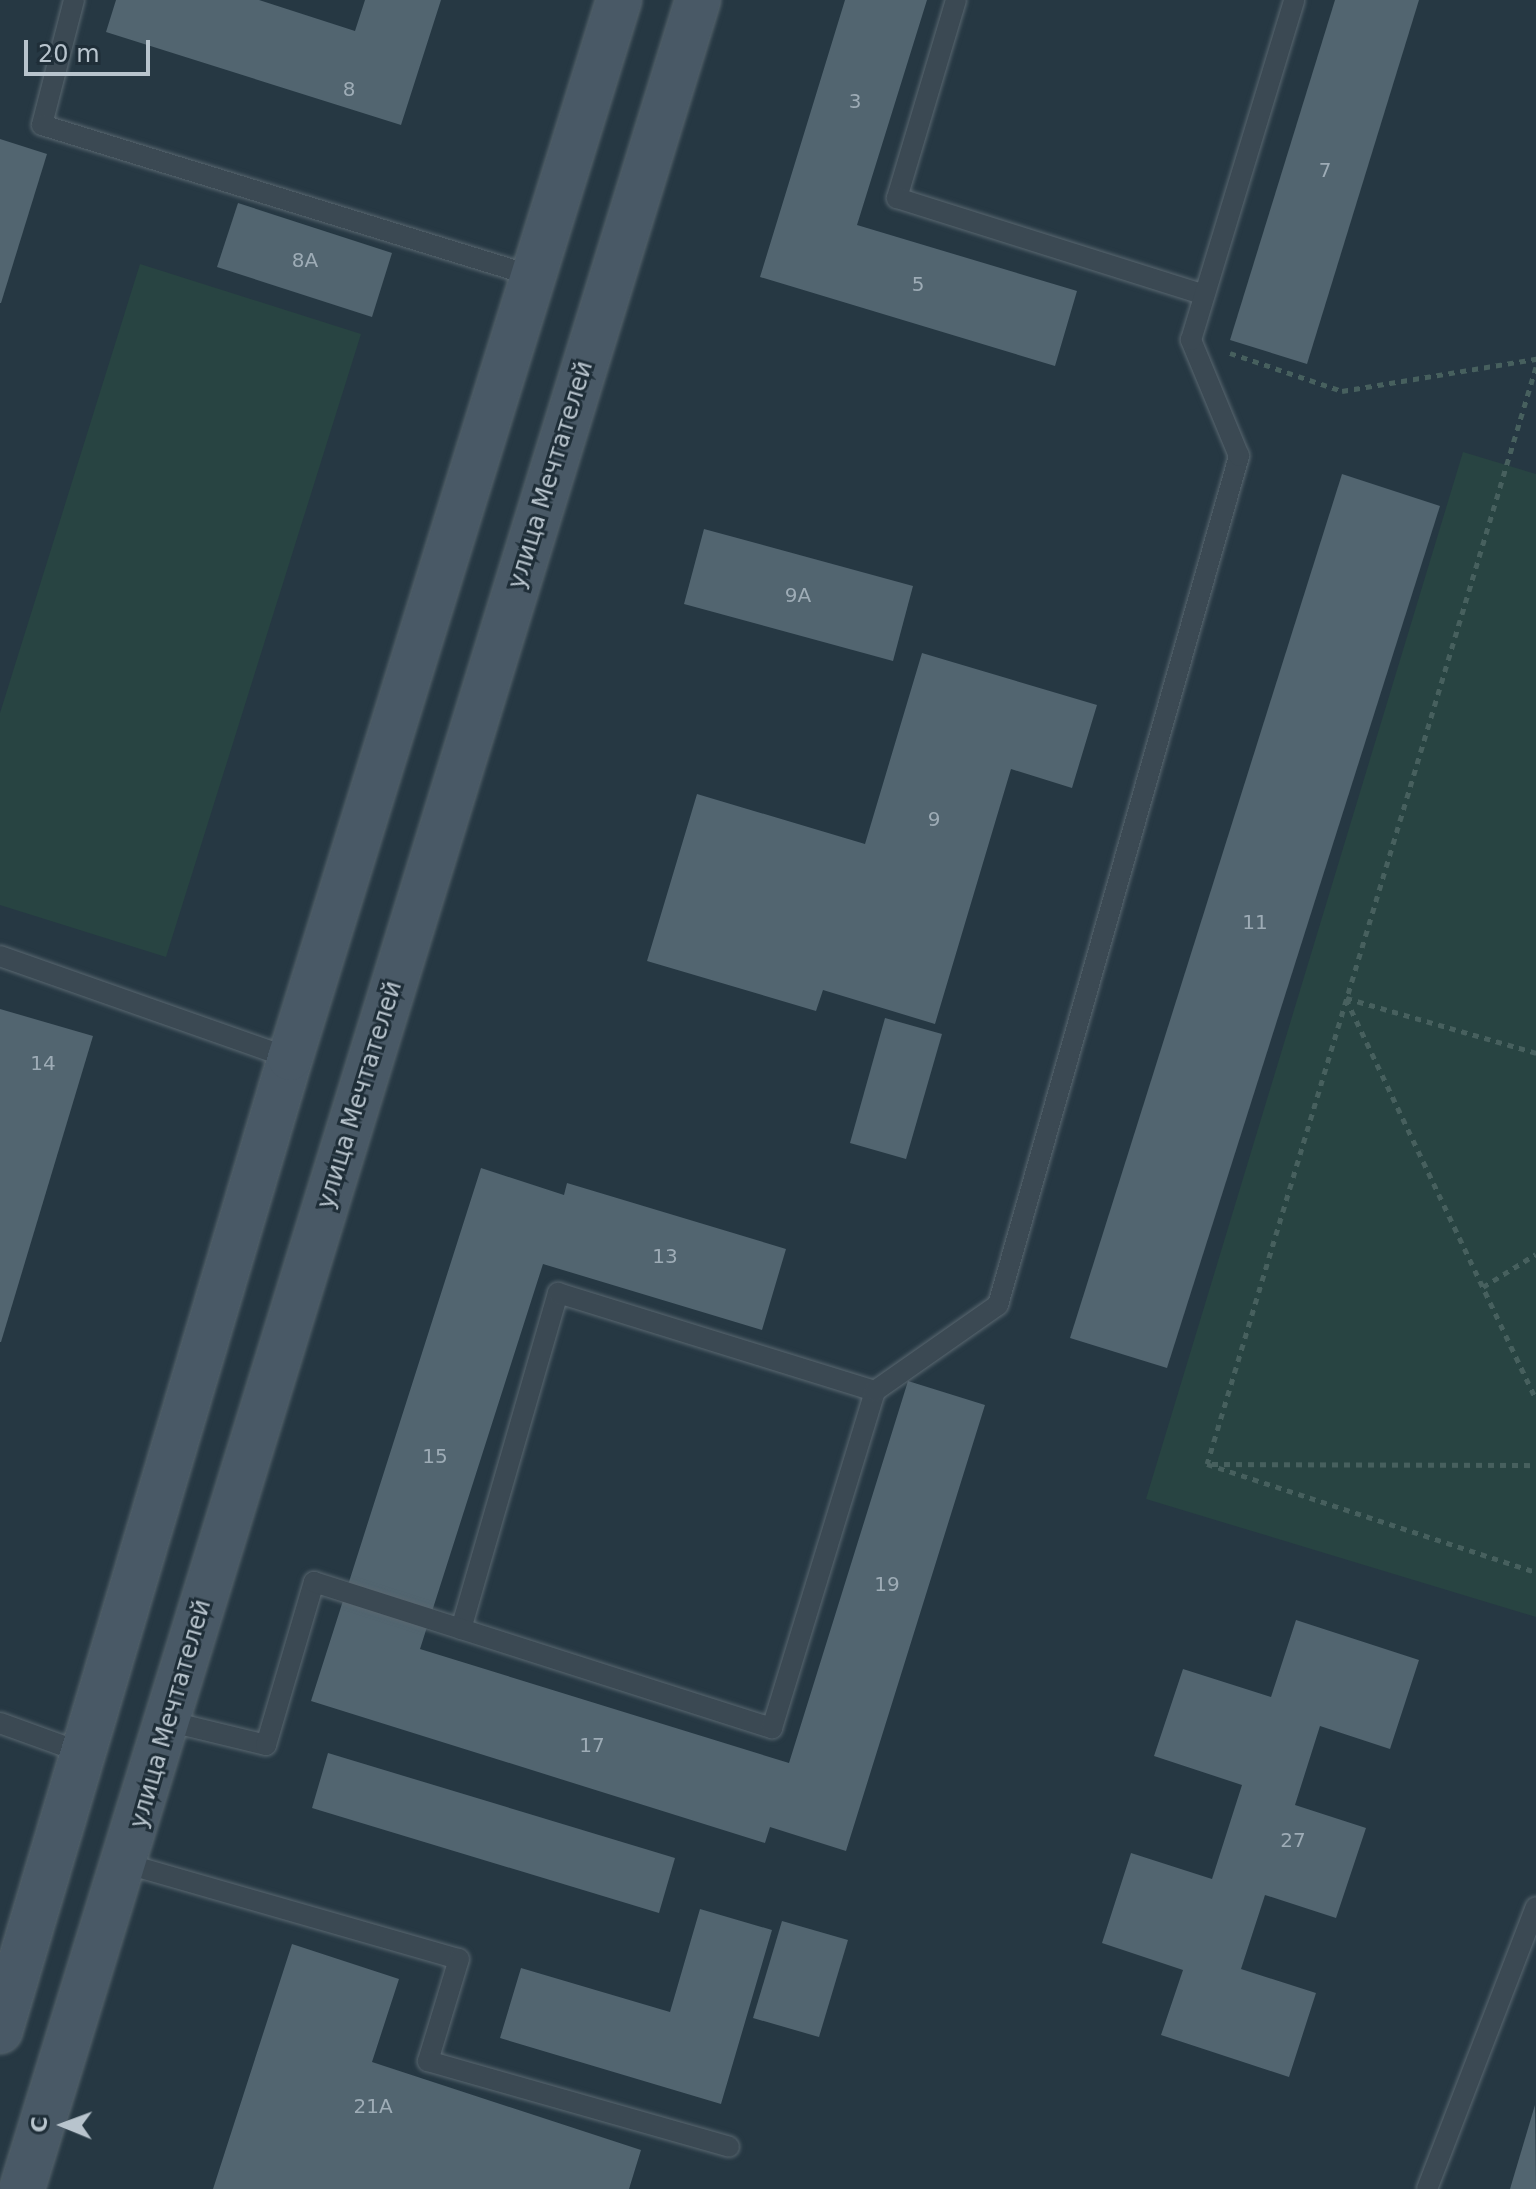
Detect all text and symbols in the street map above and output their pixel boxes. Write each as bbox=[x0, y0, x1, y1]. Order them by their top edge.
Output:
scale bar bbox=[28, 24, 154, 74]
text: 20 m bbox=[38, 40, 100, 68]
house number: 8 bbox=[343, 77, 355, 101]
house number: 3 bbox=[849, 89, 861, 113]
house number: 7 bbox=[1319, 158, 1331, 182]
house number: 8А bbox=[292, 248, 318, 272]
house number: 5 bbox=[912, 272, 924, 296]
street label: улица Мечтателей bbox=[503, 358, 599, 592]
house number: 9А bbox=[785, 583, 811, 607]
house number: 9 bbox=[928, 807, 940, 831]
house number: 11 bbox=[1242, 910, 1268, 934]
street label: улица Мечтателей bbox=[312, 978, 408, 1212]
house number: 14 bbox=[30, 1051, 56, 1075]
house number: 13 bbox=[652, 1244, 678, 1268]
house number: 15 bbox=[422, 1444, 448, 1468]
house number: 19 bbox=[874, 1572, 900, 1596]
street label: улица Мечтателей bbox=[125, 1596, 217, 1832]
house number: 17 bbox=[579, 1733, 605, 1757]
house number: 27 bbox=[1280, 1828, 1306, 1852]
north arrow bbox=[24, 2085, 104, 2165]
house number: 21А bbox=[353, 2094, 393, 2118]
text: С bbox=[27, 2116, 52, 2133]

